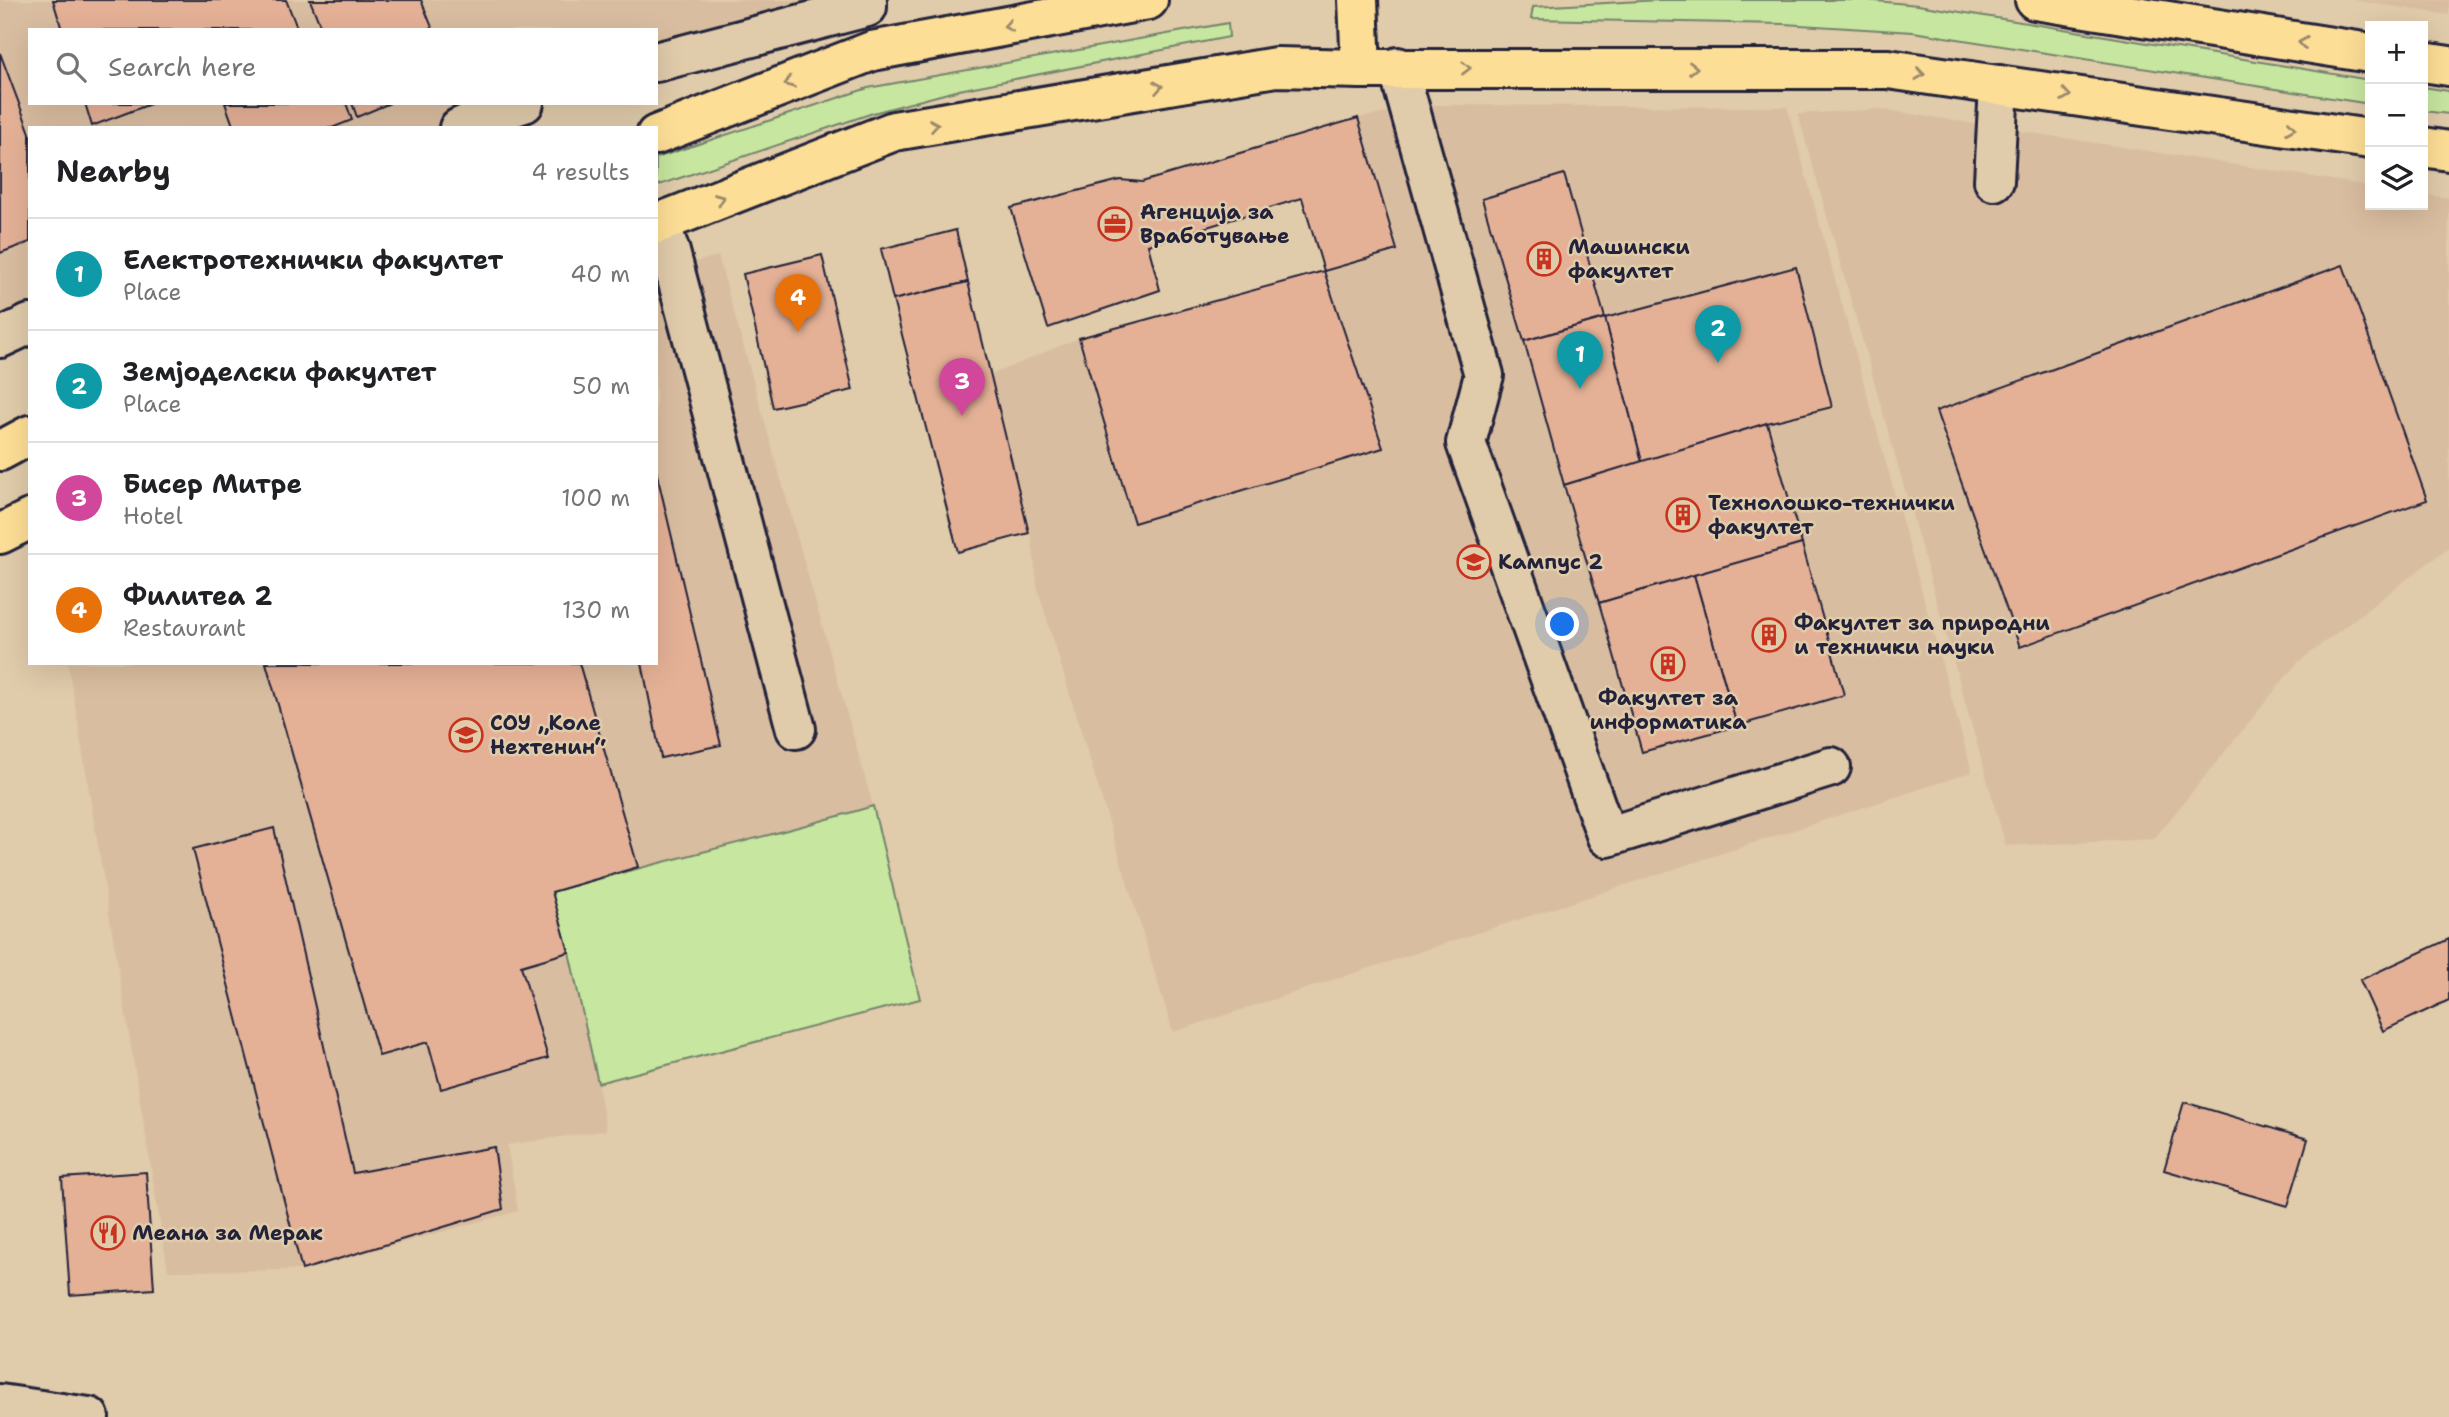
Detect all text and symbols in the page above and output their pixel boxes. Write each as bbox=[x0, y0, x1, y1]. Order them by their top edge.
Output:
one-way arrow bbox=[1002, 18, 1014, 33]
map controls bbox=[2365, 21, 2428, 210]
button: + bbox=[2365, 21, 2428, 84]
search box bbox=[28, 28, 658, 105]
one-way arrow bbox=[2297, 36, 2309, 51]
icon: search bbox=[52, 48, 90, 86]
text: Search here bbox=[108, 49, 257, 84]
one-way arrow bbox=[1461, 60, 1472, 76]
one-way arrow bbox=[1689, 60, 1699, 76]
one-way arrow bbox=[1915, 66, 1926, 81]
one-way arrow bbox=[784, 75, 796, 89]
one-way arrow bbox=[1152, 80, 1164, 95]
button: − bbox=[2365, 84, 2428, 147]
one-way arrow bbox=[2060, 87, 2072, 102]
one-way arrow bbox=[928, 118, 940, 133]
one-way arrow bbox=[2285, 120, 2297, 135]
button: layers bbox=[2365, 147, 2428, 210]
text: Nearby bbox=[56, 151, 171, 192]
text: 4 results bbox=[531, 157, 630, 187]
one-way arrow bbox=[713, 194, 725, 208]
place label: Агенција за Вработување bbox=[1140, 198, 1290, 250]
office icon: Агенција за Вработување bbox=[1096, 205, 1134, 243]
place label: Машински факултет bbox=[1568, 233, 1690, 285]
building icon: Машински факултет bbox=[1525, 240, 1563, 278]
text: Електротехнички факултет bbox=[123, 242, 503, 277]
text: 1 bbox=[74, 259, 84, 289]
text: 40 m bbox=[570, 259, 630, 289]
pin: 4 bbox=[775, 274, 821, 332]
text: Place bbox=[123, 277, 182, 307]
pin: 2 bbox=[1695, 305, 1741, 363]
pin: 1 bbox=[1557, 331, 1603, 389]
text: Земјоделски факултет bbox=[123, 354, 436, 389]
pin: 3 bbox=[939, 358, 985, 416]
text: 2 bbox=[71, 371, 87, 401]
text: 50 m bbox=[572, 371, 630, 401]
text: Place bbox=[123, 389, 182, 419]
text: Бисер Митре bbox=[123, 466, 302, 501]
text: 3 bbox=[71, 483, 87, 513]
text: 100 m bbox=[561, 483, 630, 513]
place label: Технолошко-технички факултет bbox=[1708, 489, 1955, 541]
building icon: Технолошко-технички факултет bbox=[1664, 496, 1702, 534]
text: Hotel bbox=[123, 501, 183, 531]
school or university icon: Кампус 2 bbox=[1455, 543, 1493, 581]
place label: Кампус 2 bbox=[1498, 548, 1603, 576]
text: Филитеа 2 bbox=[123, 578, 272, 613]
text: 4 bbox=[71, 595, 87, 625]
text: 130 m bbox=[562, 595, 630, 625]
your location bbox=[1545, 607, 1579, 641]
place label: Факултет за природни и технички науки bbox=[1794, 609, 2050, 661]
text: Restaurant bbox=[123, 613, 246, 643]
building icon: Факултет за природни и технички науки bbox=[1750, 616, 1788, 654]
building icon: Факултет за информатика bbox=[1649, 645, 1687, 683]
place label: Факултет за информатика bbox=[1589, 684, 1747, 736]
place label: СОУ „Коле Нехтенин“ bbox=[490, 709, 607, 761]
school or university icon: СОУ „Коле Нехтенин“ bbox=[447, 716, 485, 754]
restaurant icon: Меана за Мерак bbox=[89, 1214, 127, 1252]
place label: Меана за Мерак bbox=[132, 1219, 323, 1247]

